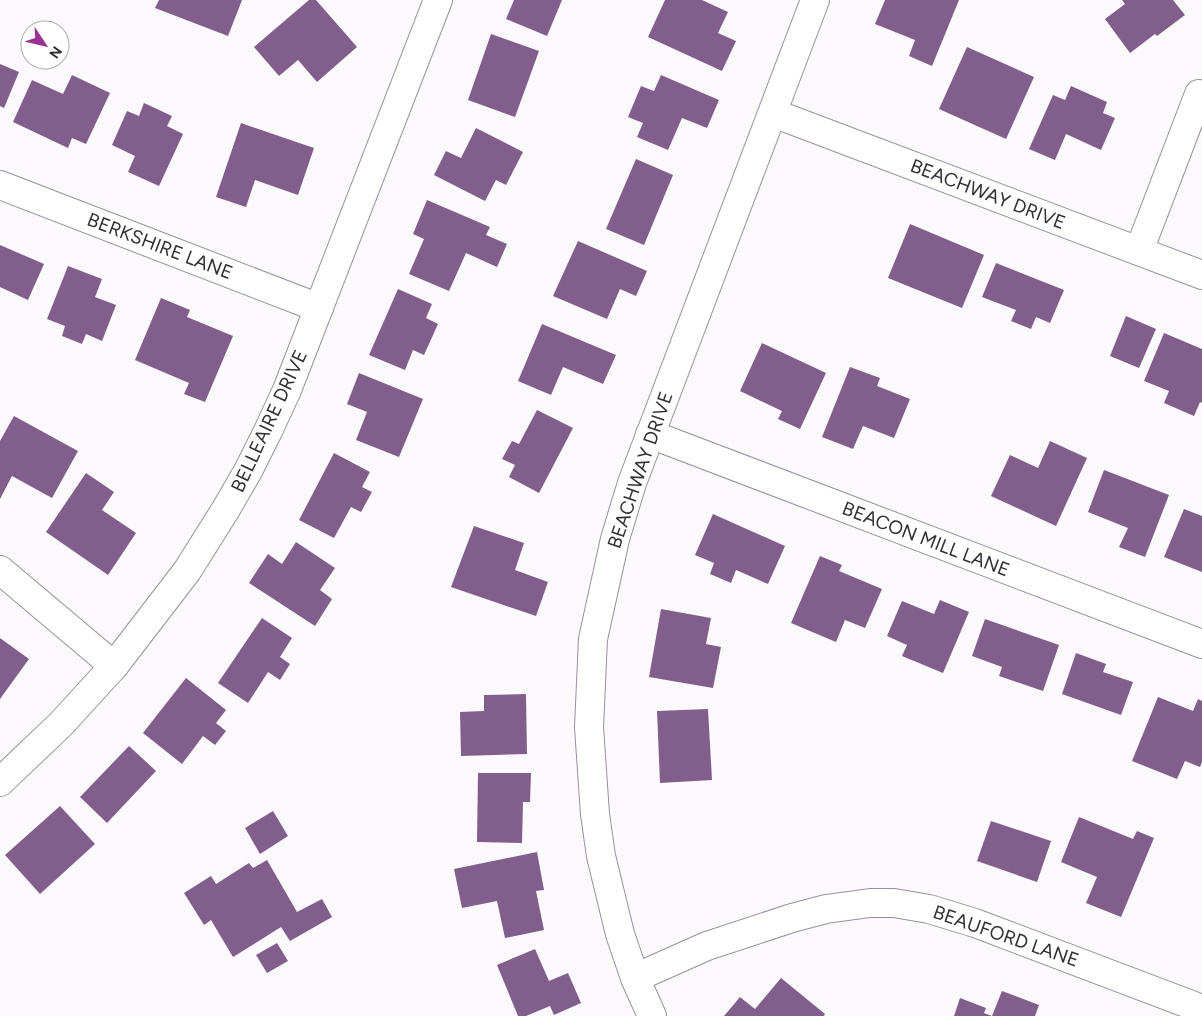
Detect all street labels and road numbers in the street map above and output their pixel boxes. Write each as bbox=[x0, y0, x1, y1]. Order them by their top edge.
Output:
street label: BEACHWAY DRIVE bbox=[907, 154, 1069, 234]
street label: BERKSHIRE LANE bbox=[84, 208, 236, 284]
street label: BELLEAIRE DRIVE bbox=[226, 346, 312, 496]
street label: BEACHWAY DRIVE bbox=[602, 389, 678, 551]
street label: BEACON MILL LANE bbox=[839, 496, 1013, 582]
street label: BEAUFORD LANE bbox=[930, 900, 1082, 972]

